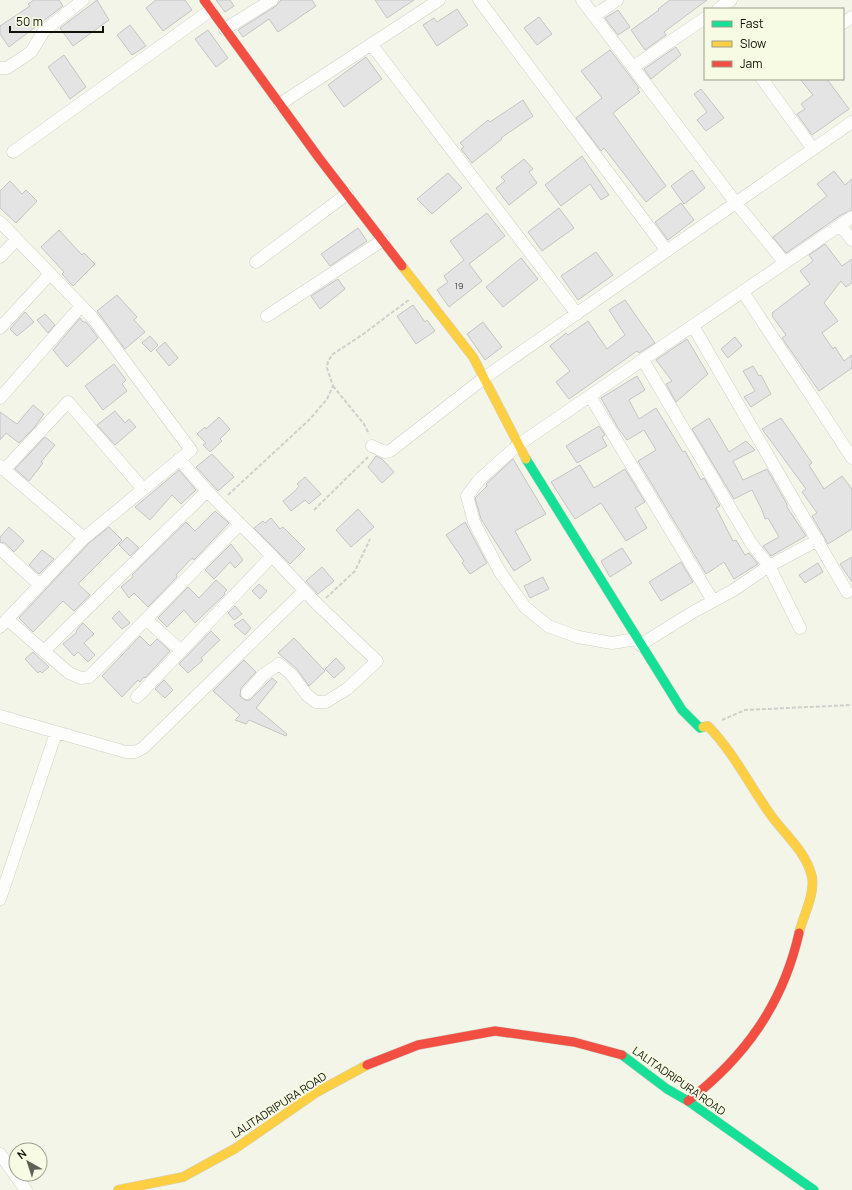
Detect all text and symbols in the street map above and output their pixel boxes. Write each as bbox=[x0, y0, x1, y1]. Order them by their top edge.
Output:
scale bar bbox=[10, 8, 103, 34]
legend bbox=[704, 8, 844, 80]
text: 50 m bbox=[16, 13, 43, 30]
text: Fast bbox=[740, 15, 764, 32]
text: Slow bbox=[740, 35, 766, 52]
text: Jam bbox=[740, 55, 762, 72]
house number: 19 bbox=[454, 279, 464, 292]
street label: LALITADRIPURA ROAD bbox=[630, 1043, 729, 1118]
street label: LALITADRIPURA ROAD bbox=[228, 1068, 329, 1141]
north arrow bbox=[8, 1142, 48, 1182]
text: N bbox=[14, 1145, 29, 1162]

